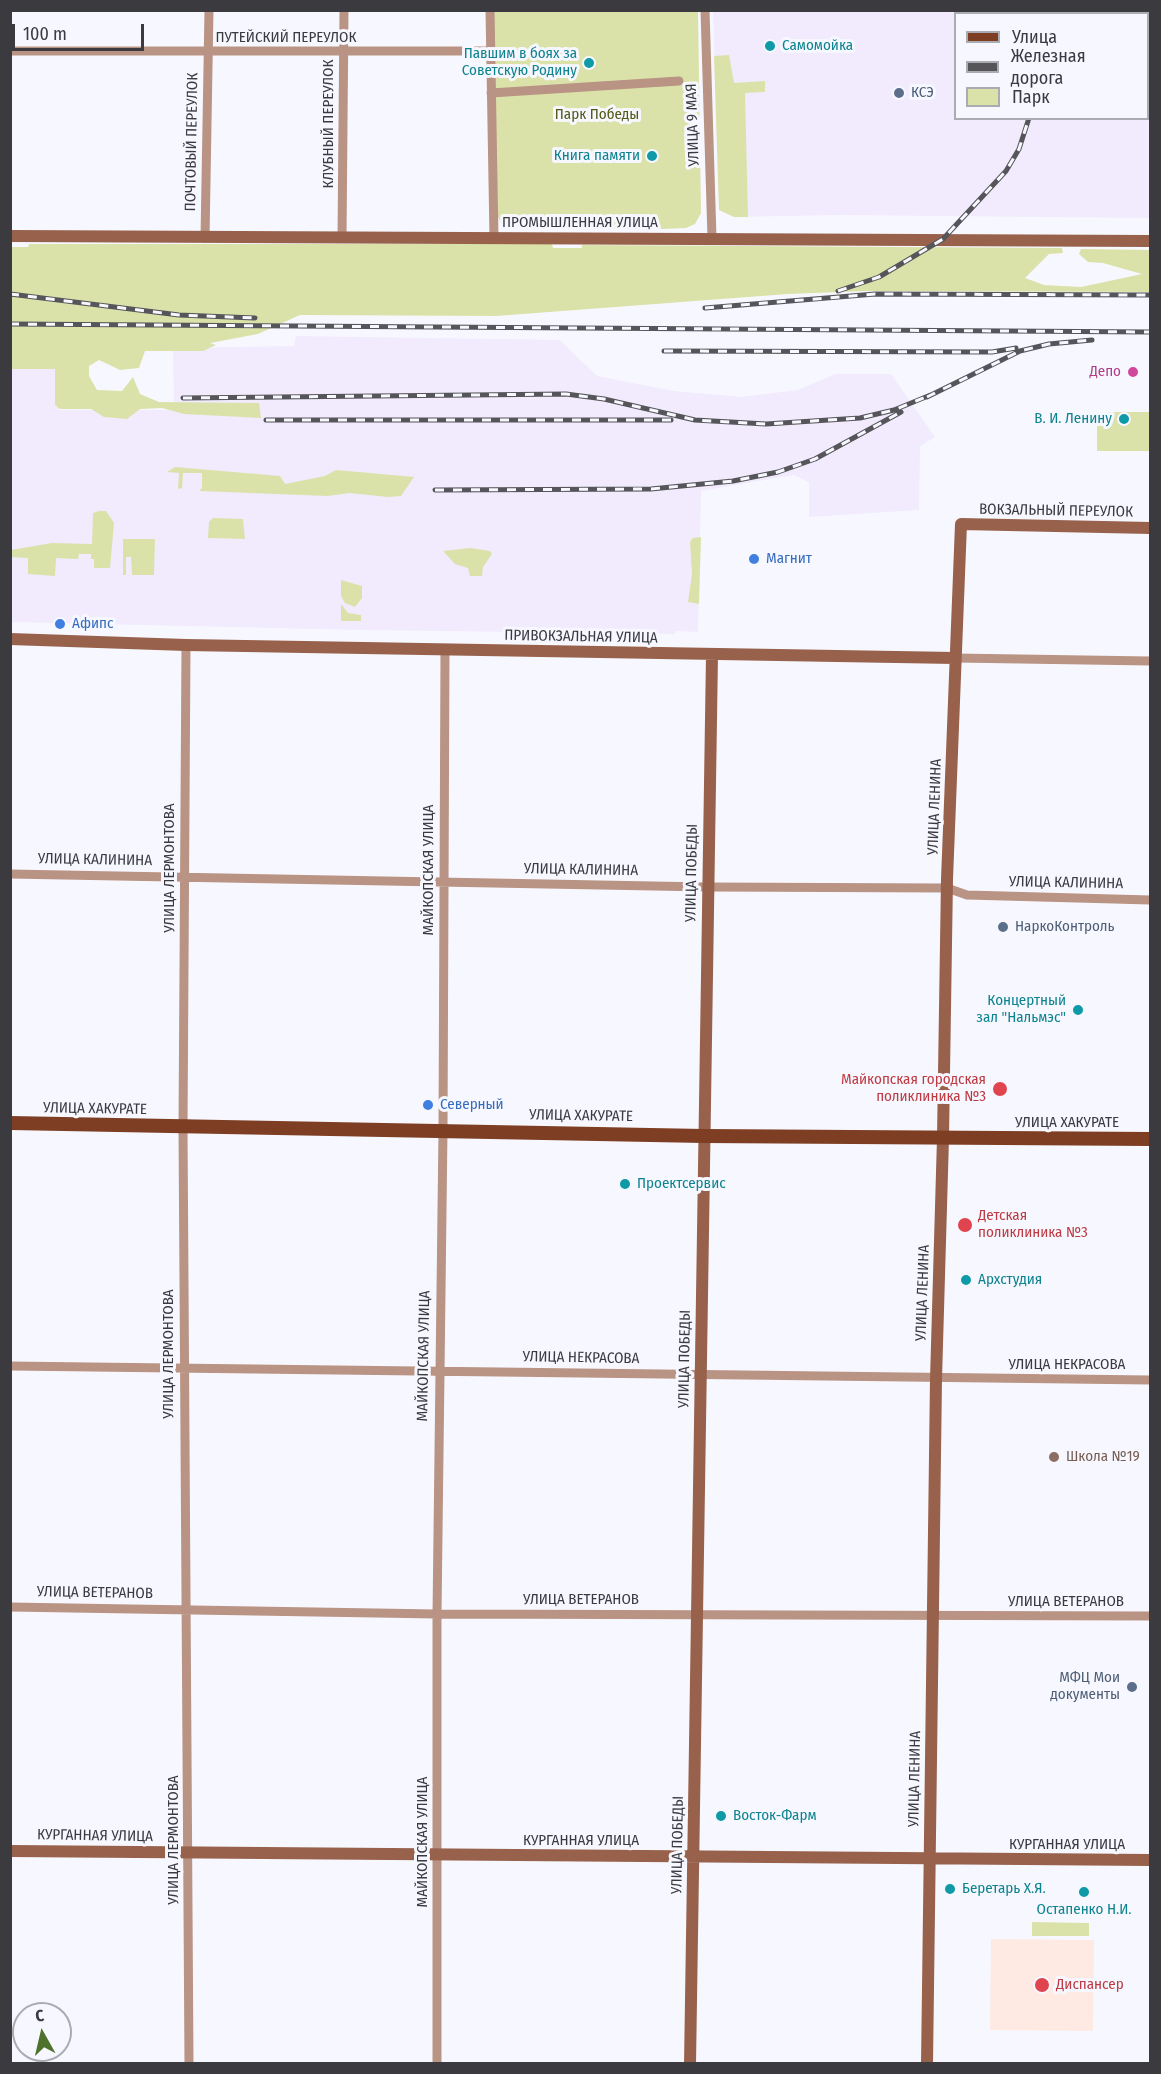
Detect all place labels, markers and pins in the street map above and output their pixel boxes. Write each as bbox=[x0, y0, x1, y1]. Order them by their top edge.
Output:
place label: Самомойка bbox=[782, 37, 853, 55]
marker: Самомойка bbox=[763, 39, 777, 53]
place label: Павшим в боях за Советскую Родину bbox=[462, 45, 577, 80]
marker: Павшим в боях за Советскую Родину bbox=[582, 56, 596, 70]
place label: КСЭ bbox=[911, 84, 934, 102]
marker: КСЭ bbox=[892, 86, 906, 100]
place label: Книга памяти bbox=[554, 147, 640, 165]
marker: Книга памяти bbox=[645, 149, 659, 163]
place label: Депо bbox=[1089, 363, 1121, 381]
marker: Депо bbox=[1126, 365, 1140, 379]
place label: В. И. Ленину bbox=[1034, 410, 1112, 428]
marker: В. И. Ленину bbox=[1117, 412, 1131, 426]
place label: Магнит bbox=[766, 550, 812, 568]
marker: Магнит bbox=[747, 552, 761, 566]
place label: Афипс bbox=[72, 615, 113, 633]
marker: Афипс bbox=[53, 617, 67, 631]
place label: НаркоКонтроль bbox=[1015, 918, 1114, 936]
marker: НаркоКонтроль bbox=[996, 920, 1010, 934]
place label: Концертный зал "Нальмэс" bbox=[976, 992, 1066, 1027]
marker: Концертный зал "Нальмэс" bbox=[1071, 1003, 1085, 1017]
place label: Майкопская городская поликлиника №3 bbox=[841, 1071, 986, 1106]
marker: Майкопская городская поликлиника №3 bbox=[991, 1080, 1009, 1098]
place label: Северный bbox=[440, 1096, 504, 1114]
marker: Северный bbox=[421, 1098, 435, 1112]
place label: Проектсервис bbox=[637, 1175, 726, 1193]
marker: Проектсервис bbox=[618, 1177, 632, 1191]
place label: Детская поликлиника №3 bbox=[978, 1207, 1088, 1242]
marker: Детская поликлиника №3 bbox=[956, 1216, 974, 1234]
place label: Архстудия bbox=[978, 1271, 1042, 1289]
marker: Архстудия bbox=[959, 1273, 973, 1287]
place label: Школа №19 bbox=[1066, 1448, 1140, 1466]
marker: Школа №19 bbox=[1047, 1450, 1061, 1464]
place label: МФЦ Мои документы bbox=[1050, 1669, 1120, 1704]
marker: МФЦ Мои документы bbox=[1125, 1680, 1139, 1694]
place label: Восток-Фарм bbox=[733, 1807, 817, 1825]
marker: Восток-Фарм bbox=[714, 1809, 728, 1823]
place label: Беретарь Х.Я. bbox=[962, 1880, 1046, 1898]
marker: Беретарь Х.Я. bbox=[943, 1882, 957, 1896]
marker: Остапенко Н.И. bbox=[1077, 1885, 1091, 1899]
place label: Остапенко Н.И. bbox=[1037, 1901, 1131, 1919]
marker: Диспансер bbox=[1033, 1976, 1051, 1994]
place label: Диспансер bbox=[1056, 1976, 1124, 1994]

